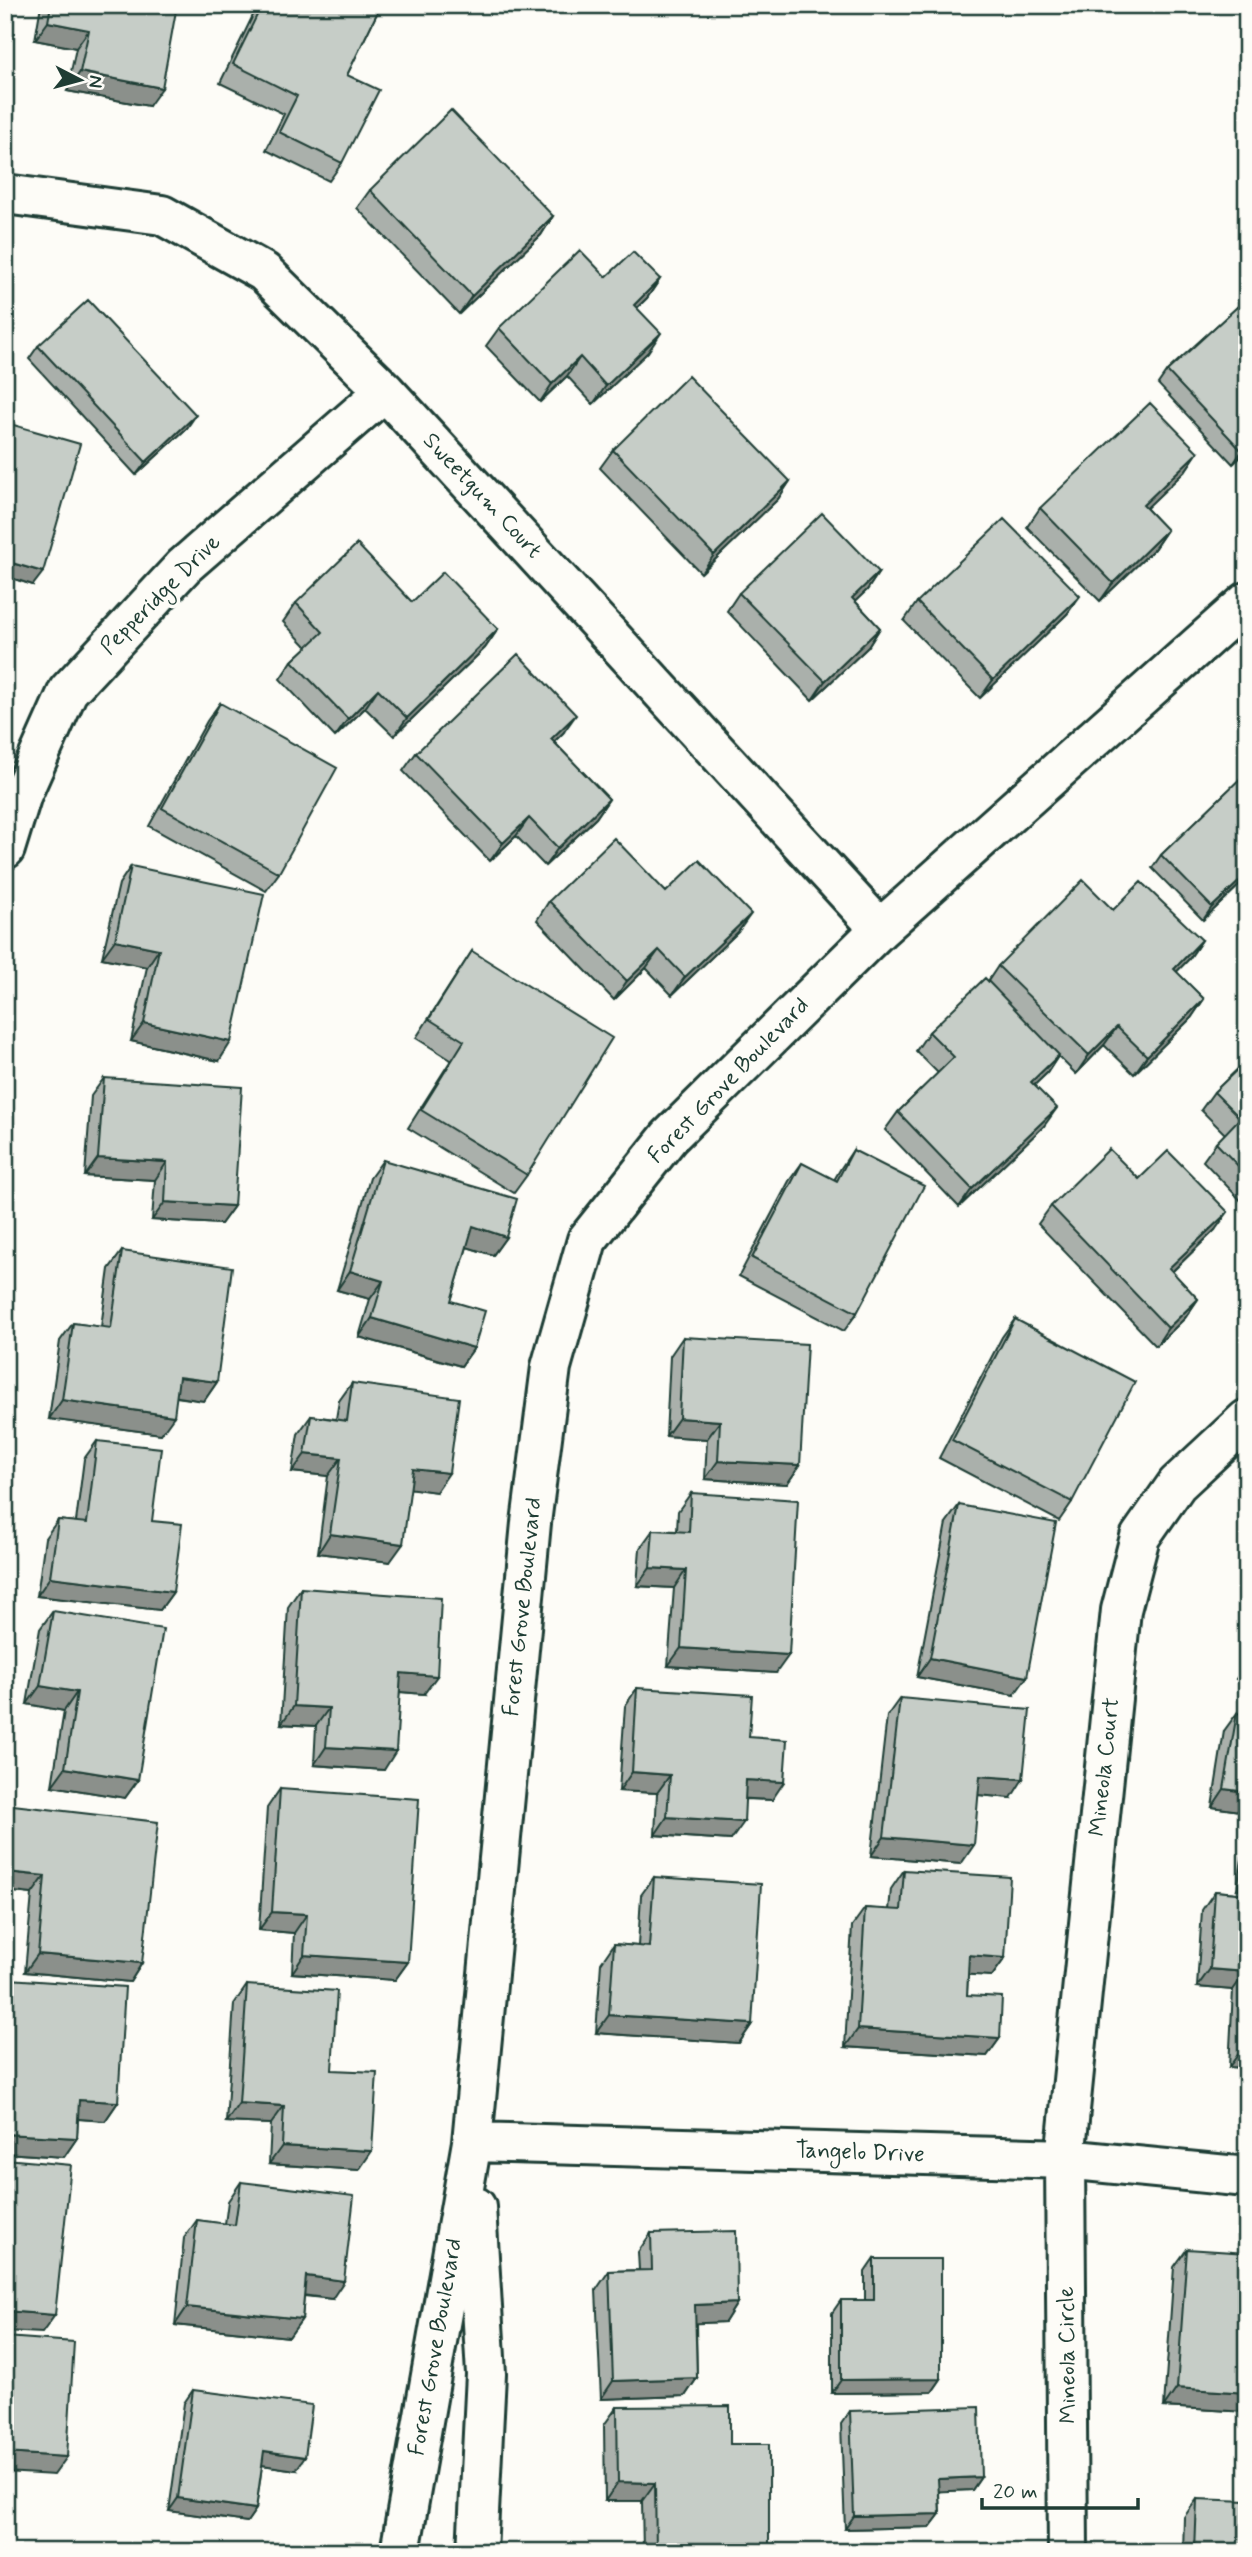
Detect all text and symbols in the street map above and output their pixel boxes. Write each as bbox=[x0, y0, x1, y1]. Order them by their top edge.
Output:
north arrow bbox=[46, 46, 116, 116]
text: N bbox=[82, 74, 109, 89]
street label: Sweetgum Court bbox=[416, 427, 548, 565]
street label: Pepperidge Drive bbox=[94, 528, 229, 663]
street label: Forest Grove Boulevard bbox=[642, 991, 816, 1171]
street label: Forest Grove Boulevard bbox=[497, 1496, 549, 1718]
street label: Mineola Court bbox=[1083, 1696, 1127, 1838]
street label: Tangelo Drive bbox=[795, 2136, 925, 2172]
street label: Forest Grove Boulevard bbox=[402, 2236, 470, 2458]
street label: Mineola Circle bbox=[1052, 2286, 1084, 2424]
scale bar bbox=[982, 2466, 1138, 2510]
text: 20 m bbox=[993, 2478, 1038, 2506]

